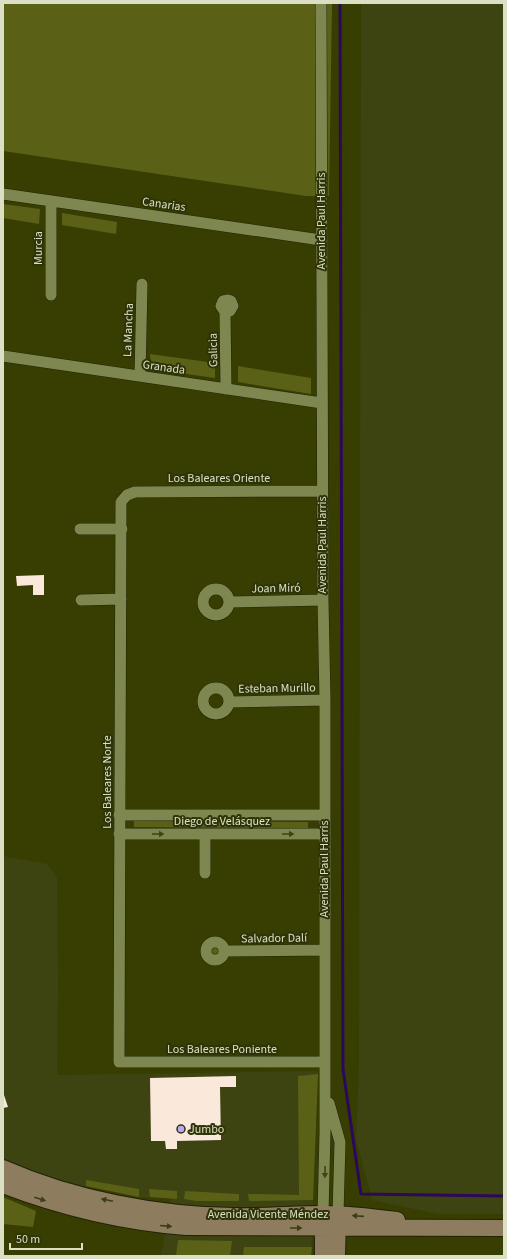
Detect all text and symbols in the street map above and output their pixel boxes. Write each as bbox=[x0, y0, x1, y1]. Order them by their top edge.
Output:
street label: Avenida Paul Harris bbox=[313, 172, 330, 270]
street label: Canarias bbox=[141, 193, 187, 216]
street label: Murcia bbox=[30, 231, 47, 265]
street label: La Mancha bbox=[119, 303, 138, 357]
street label: Galicia bbox=[205, 333, 222, 367]
street label: Granada bbox=[142, 356, 186, 379]
street label: Los Baleares Oriente bbox=[168, 470, 270, 487]
street label: Avenida Paul Harris bbox=[314, 496, 331, 594]
street label: Joan Miró bbox=[251, 580, 301, 597]
street label: Esteban Murillo bbox=[238, 679, 316, 698]
street label: Los Baleares Norte bbox=[99, 735, 116, 829]
street label: Diego de Velásquez bbox=[174, 813, 270, 830]
street label: Avenida Paul Harris bbox=[316, 820, 333, 918]
one-way arrow bbox=[152, 831, 165, 837]
one-way arrow bbox=[282, 831, 295, 837]
street label: Salvador Dalí bbox=[241, 929, 308, 948]
street label: Los Baleares Poniente bbox=[167, 1041, 277, 1058]
place label: Jumbo bbox=[189, 1121, 224, 1138]
marker: Jumbo bbox=[176, 1124, 186, 1134]
one-way arrow bbox=[321, 1166, 328, 1178]
one-way arrow bbox=[34, 1196, 46, 1202]
one-way arrow bbox=[101, 1197, 113, 1203]
street label: Avenida Vicente Méndez bbox=[208, 1206, 328, 1223]
one-way arrow bbox=[352, 1212, 364, 1219]
one-way arrow bbox=[160, 1222, 172, 1229]
scale bar bbox=[10, 1225, 82, 1251]
one-way arrow bbox=[290, 1225, 303, 1231]
text: 50 m bbox=[16, 1231, 40, 1248]

